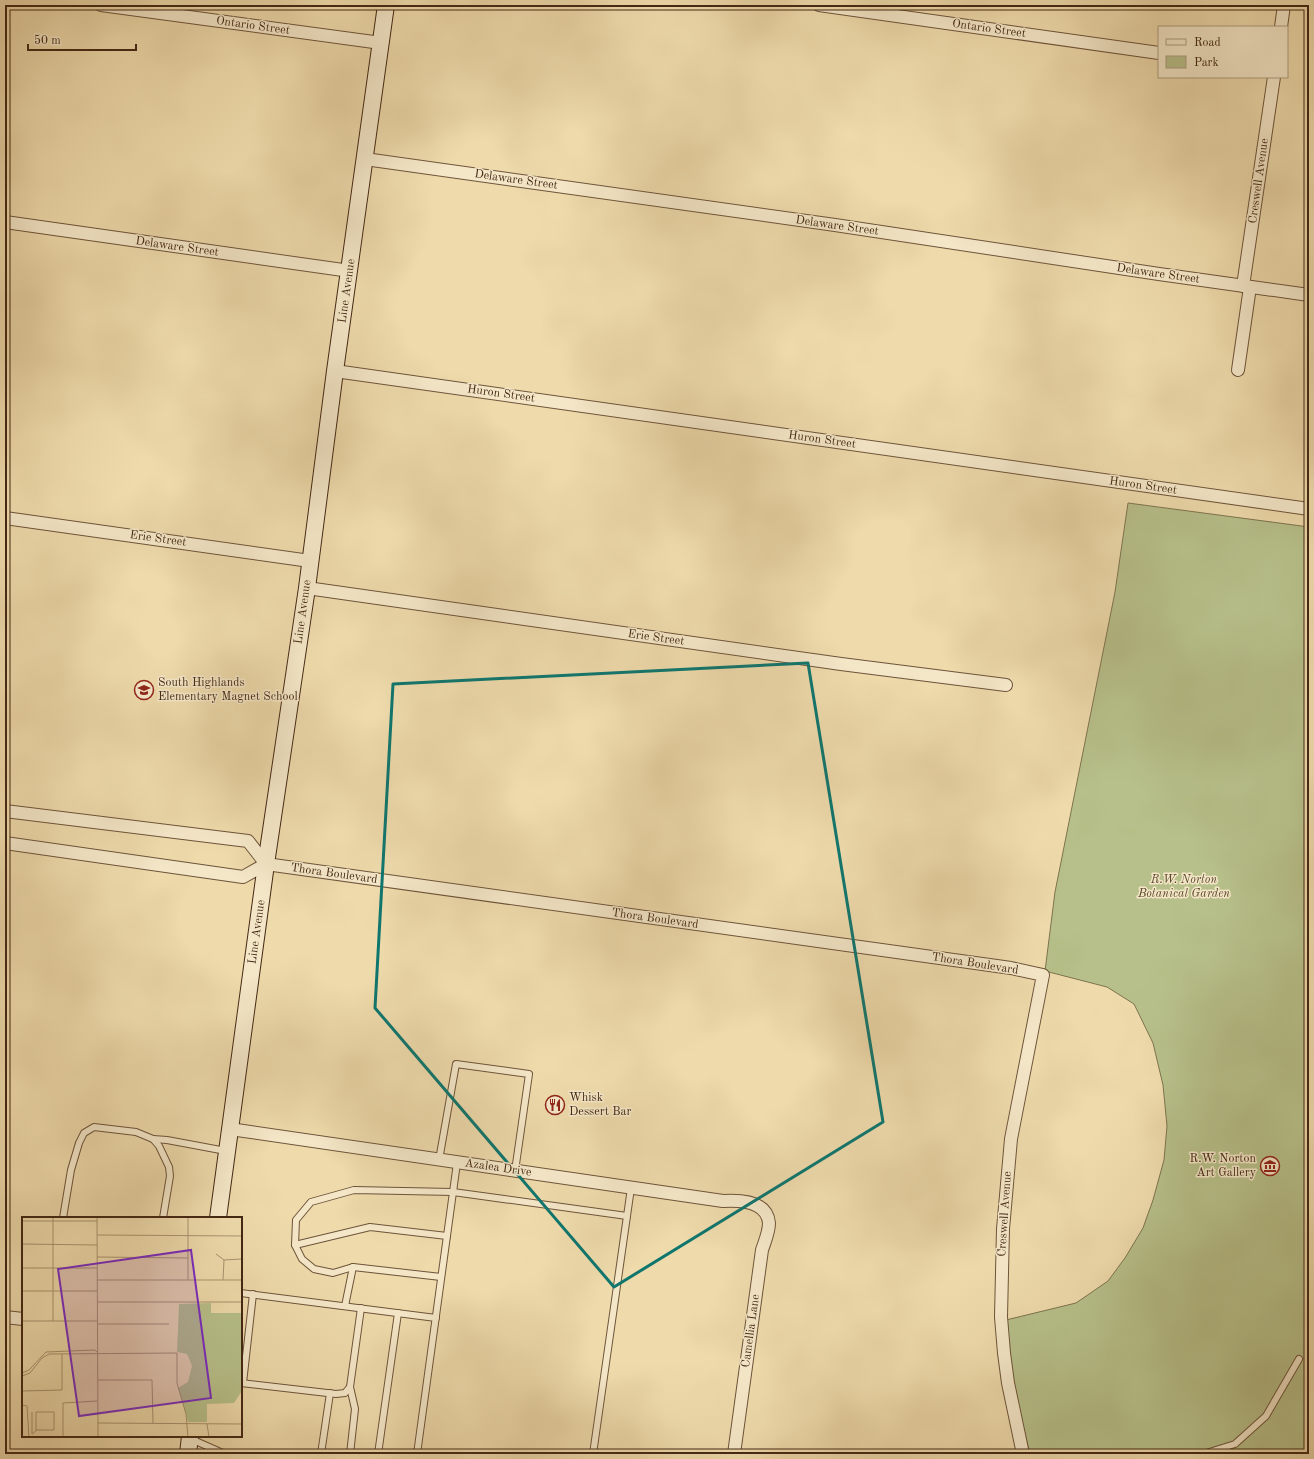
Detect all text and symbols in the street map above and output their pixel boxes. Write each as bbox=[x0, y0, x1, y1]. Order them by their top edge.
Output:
street label: Ontario Street bbox=[215, 15, 291, 37]
street label: Ontario Street bbox=[951, 18, 1027, 40]
scale bar bbox=[28, 26, 136, 52]
legend bbox=[1158, 26, 1288, 78]
text: 50 m bbox=[34, 34, 61, 47]
text: Road bbox=[1194, 37, 1221, 49]
text: Park bbox=[1194, 57, 1219, 69]
street label: Creswell Avenue bbox=[1247, 137, 1271, 224]
street label: Delaware Street bbox=[473, 168, 559, 192]
street label: Delaware Street bbox=[794, 214, 880, 238]
street label: Delaware Street bbox=[134, 235, 220, 259]
street label: Line Avenue bbox=[337, 258, 358, 324]
street label: Delaware Street bbox=[1115, 262, 1201, 286]
street label: Huron Street bbox=[466, 383, 536, 405]
street label: Huron Street bbox=[787, 429, 857, 451]
street label: Huron Street bbox=[1108, 475, 1178, 497]
street label: Erie Street bbox=[129, 529, 187, 549]
street label: Line Avenue bbox=[293, 579, 314, 645]
street label: Erie Street bbox=[627, 628, 685, 648]
place label: South Highlands Elementary Magnet School bbox=[158, 677, 298, 703]
school or university icon: South Highlands Elementary Magnet School bbox=[133, 679, 155, 701]
street label: Thora Boulevard bbox=[290, 862, 378, 886]
park label: R.W. Norton Botanical Garden bbox=[1137, 874, 1230, 900]
street label: Line Avenue bbox=[247, 899, 268, 965]
street label: Thora Boulevard bbox=[611, 907, 699, 931]
street label: Thora Boulevard bbox=[931, 951, 1019, 977]
place label: Whisk Dessert Bar bbox=[569, 1092, 632, 1118]
restaurant icon: Whisk Dessert Bar bbox=[544, 1094, 566, 1116]
place label: R.W. Norton Art Gallery bbox=[1190, 1153, 1257, 1179]
museum icon: R.W. Norton Art Gallery bbox=[1259, 1155, 1281, 1177]
street label: Azalea Drive bbox=[464, 1157, 533, 1179]
street label: Creswell Avenue bbox=[996, 1170, 1014, 1257]
inset map bbox=[22, 1217, 242, 1437]
street label: Camellia Lane bbox=[740, 1293, 762, 1368]

